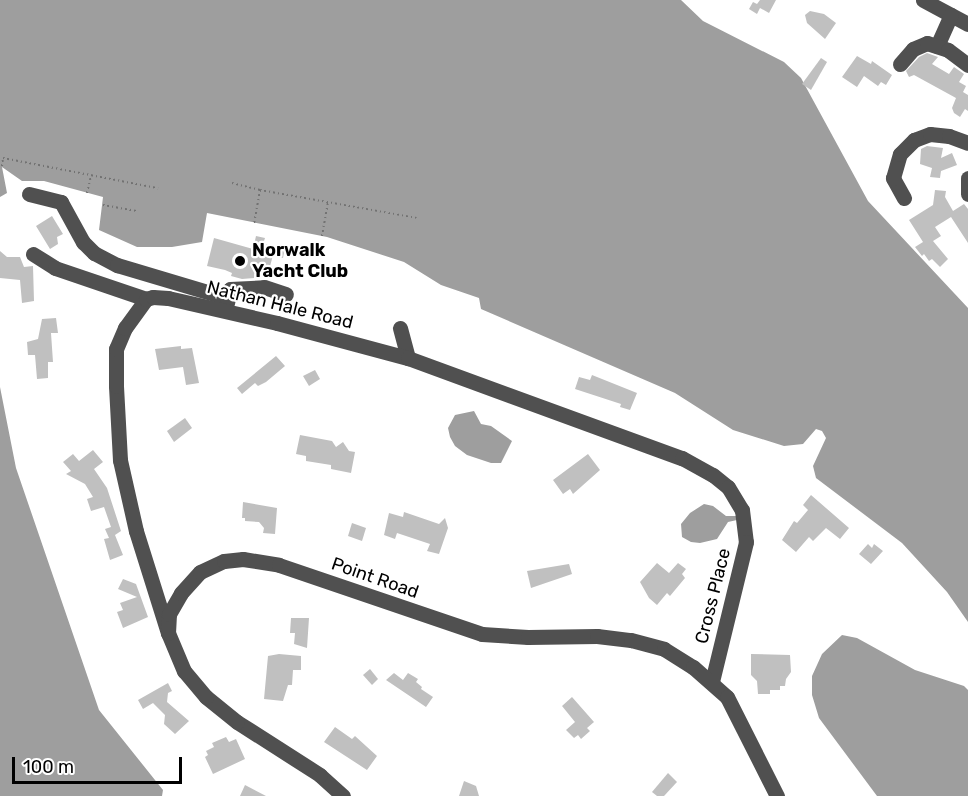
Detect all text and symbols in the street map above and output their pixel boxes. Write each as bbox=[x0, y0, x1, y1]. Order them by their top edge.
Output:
place label: Norwalk Yacht Club bbox=[252, 240, 348, 282]
marker: Norwalk Yacht Club bbox=[233, 254, 247, 268]
street label: Nathan Hale Road bbox=[205, 276, 355, 334]
street label: Cross Place bbox=[691, 546, 735, 646]
street label: Point Road bbox=[328, 553, 422, 603]
scale bar bbox=[15, 745, 184, 783]
text: 100 m bbox=[23, 756, 74, 778]

